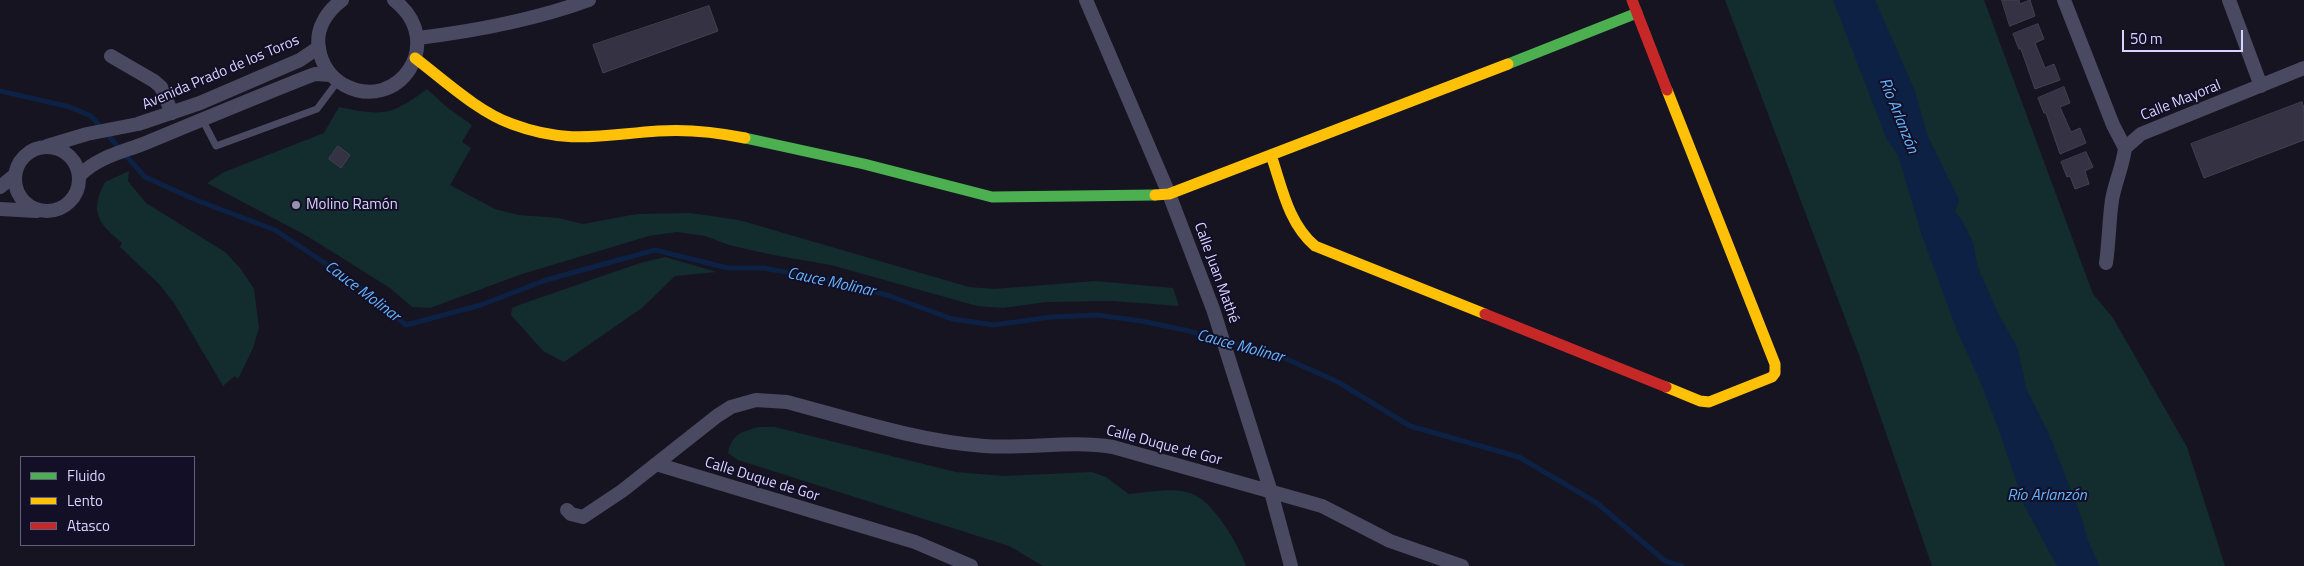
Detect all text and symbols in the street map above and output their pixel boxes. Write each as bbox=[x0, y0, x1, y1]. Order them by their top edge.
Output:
scale bar bbox=[2124, 20, 2245, 52]
text: 50 m bbox=[2130, 27, 2163, 50]
street label: Avenida Prado de los Toros bbox=[140, 32, 302, 114]
water label: Río Arlanzón bbox=[1874, 76, 1922, 156]
street label: Calle Mayoral bbox=[2138, 77, 2224, 125]
place label: Molino Ramón bbox=[306, 196, 398, 214]
marker: Molino Ramón bbox=[290, 199, 302, 211]
street label: Calle Juan Mathé bbox=[1189, 220, 1243, 326]
water label: Cauce Molinar bbox=[321, 257, 403, 327]
water label: Cauce Molinar bbox=[785, 264, 877, 302]
water label: Cauce Molinar bbox=[1194, 326, 1286, 368]
street label: Calle Duque de Gor bbox=[1104, 422, 1224, 470]
street label: Calle Duque de Gor bbox=[702, 454, 822, 506]
legend bbox=[20, 456, 195, 546]
text: Fluido bbox=[67, 464, 105, 487]
water label: Río Arlanzón bbox=[2007, 486, 2087, 506]
text: Lento bbox=[67, 489, 103, 512]
text: Atasco bbox=[67, 514, 110, 537]

